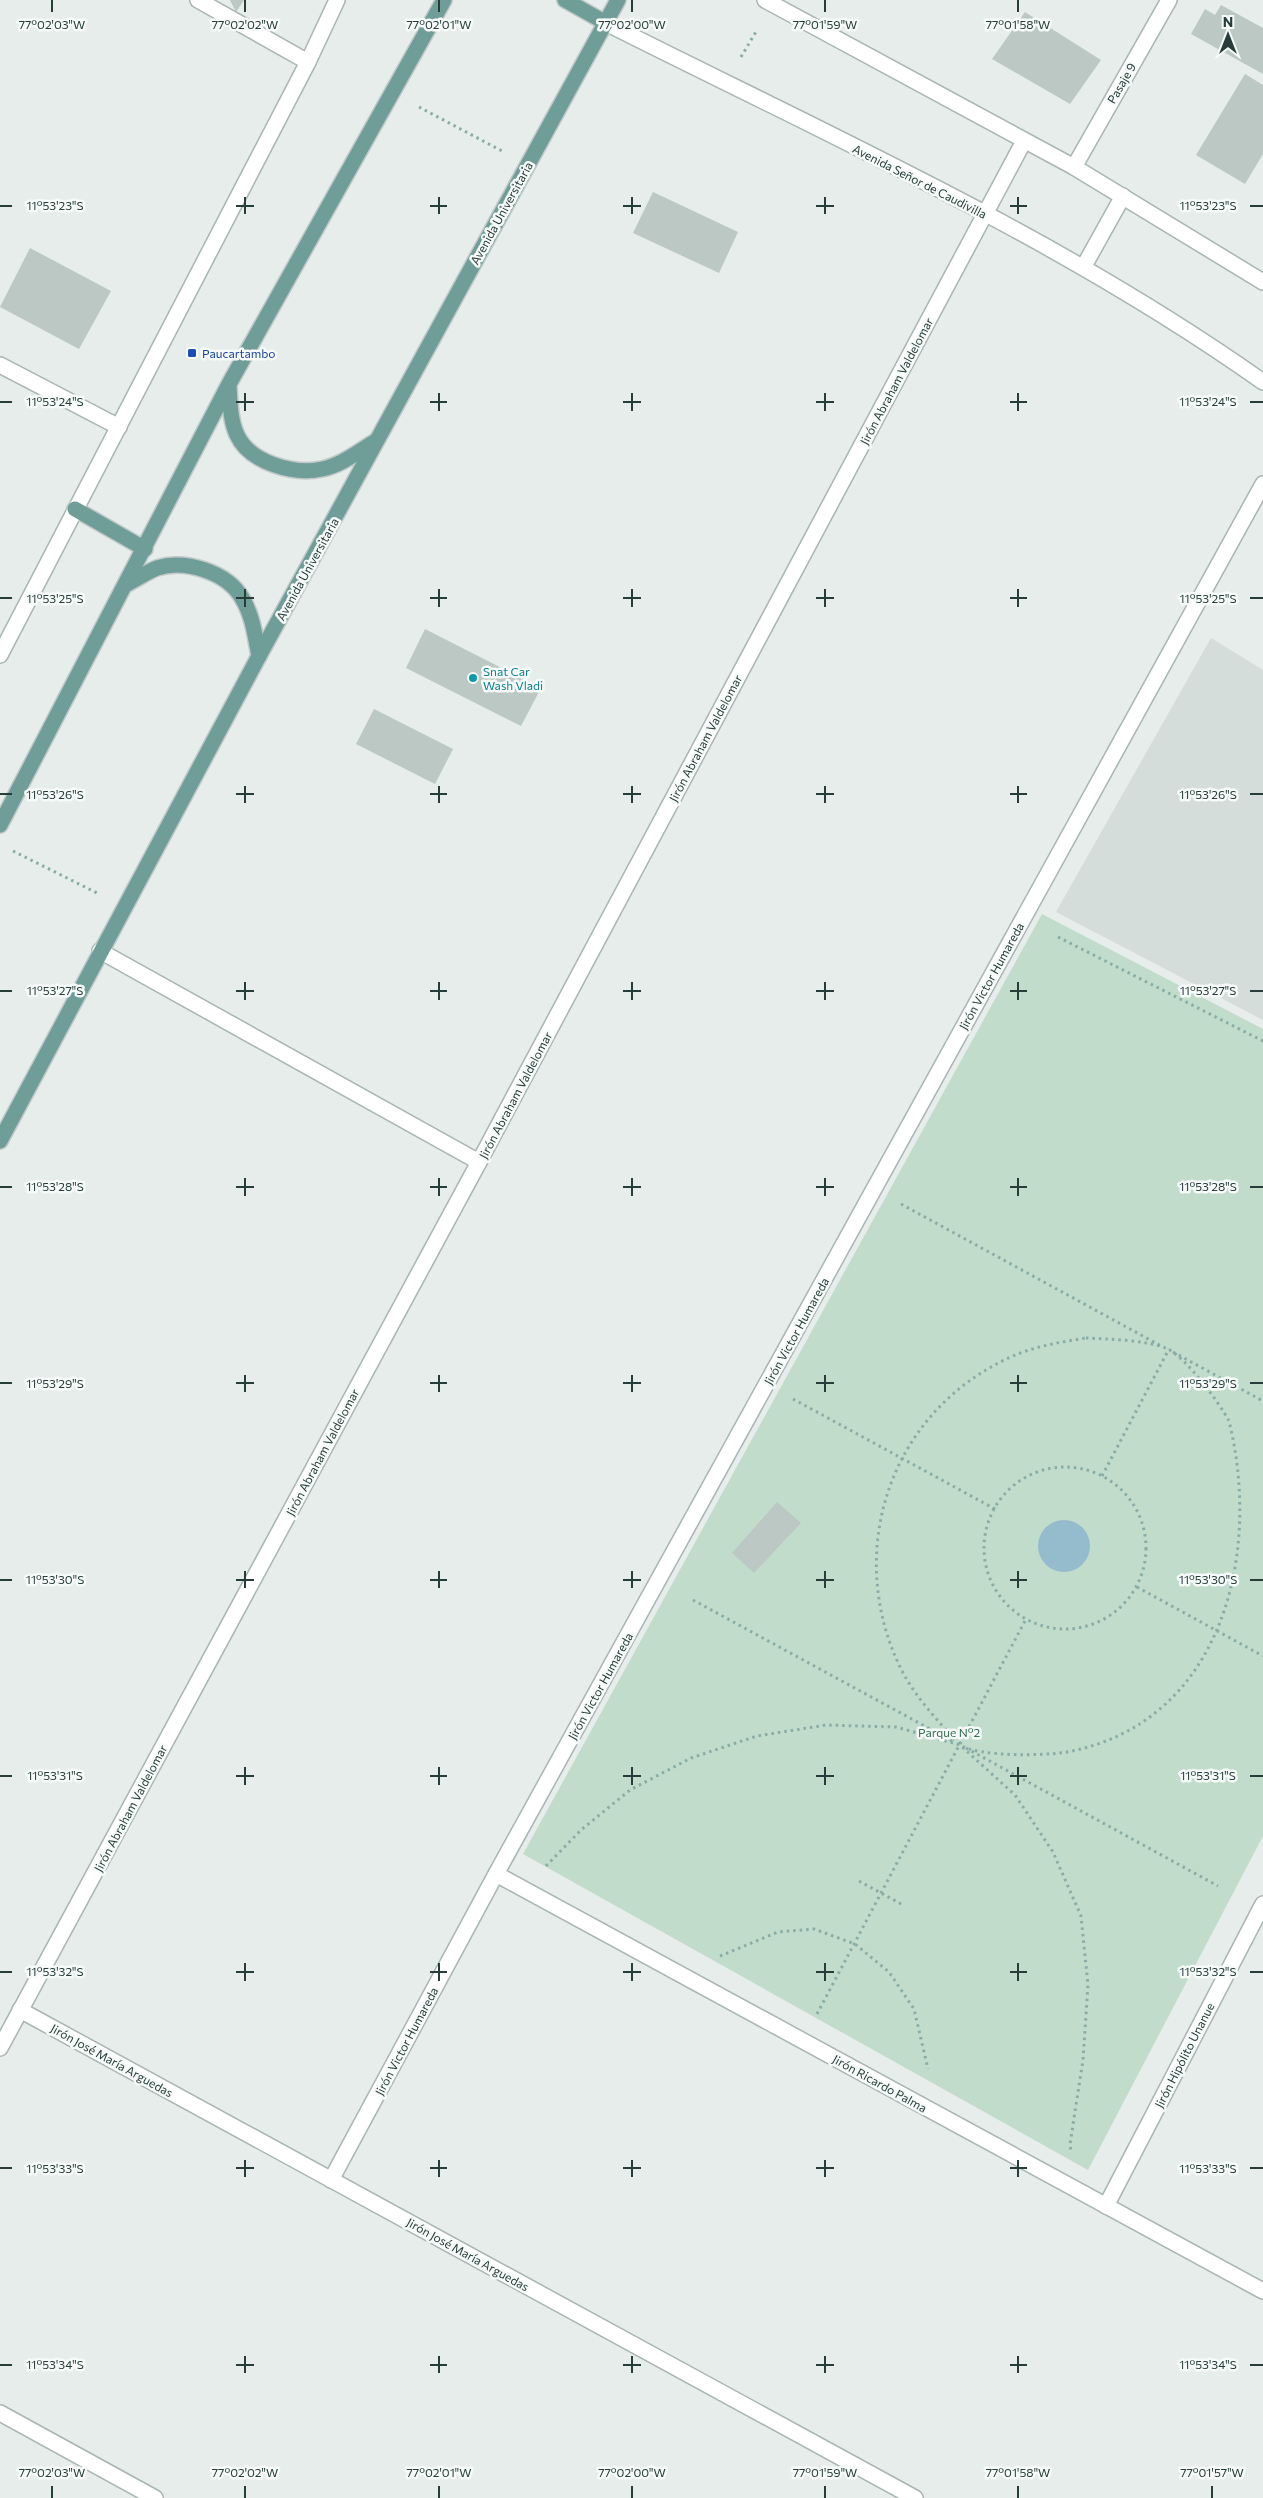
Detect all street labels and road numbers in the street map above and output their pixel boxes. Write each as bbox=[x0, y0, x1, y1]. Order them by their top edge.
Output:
street label: Pasaje 9 bbox=[1104, 60, 1138, 106]
street label: Avenida Señor de Caudivilla bbox=[851, 141, 989, 221]
street label: Avenida Universitaria bbox=[467, 159, 535, 267]
street label: Jirón Abraham Valdelomar bbox=[857, 315, 936, 447]
street label: Avenida Universitaria bbox=[273, 515, 341, 623]
street label: Jirón Abraham Valdelomar bbox=[666, 672, 745, 804]
street label: Jirón Victor Humareda bbox=[956, 920, 1027, 1033]
street label: Jirón Abraham Valdelomar bbox=[476, 1029, 555, 1161]
street label: Jirón Victor Humareda bbox=[761, 1275, 832, 1388]
street label: Jirón Abraham Valdelomar bbox=[283, 1386, 362, 1518]
street label: Jirón Victor Humareda bbox=[565, 1630, 636, 1743]
street label: Jirón Abraham Valdelomar bbox=[91, 1742, 170, 1874]
street label: Jirón Victor Humareda bbox=[372, 1985, 441, 2098]
street label: Jirón Hipólito Unanue bbox=[1151, 2000, 1217, 2110]
street label: Jirón José María Arguedas bbox=[48, 2021, 176, 2100]
street label: Jirón Ricardo Palma bbox=[830, 2051, 930, 2116]
street label: Jirón José María Arguedas bbox=[404, 2215, 532, 2294]

